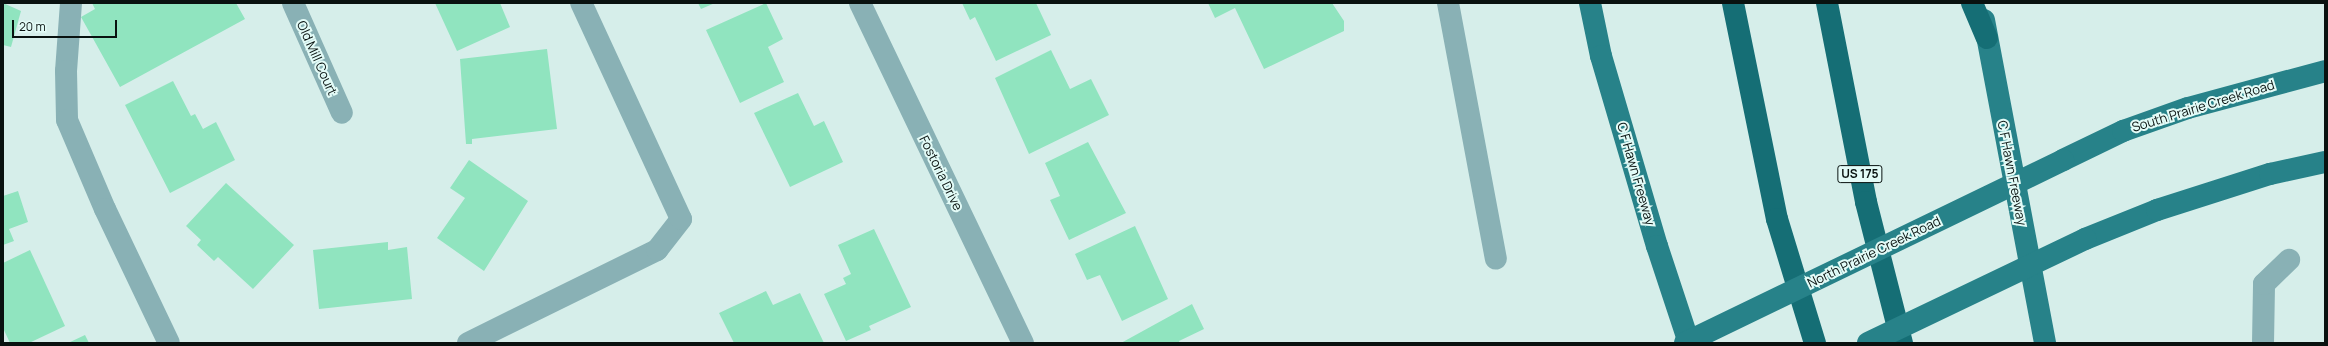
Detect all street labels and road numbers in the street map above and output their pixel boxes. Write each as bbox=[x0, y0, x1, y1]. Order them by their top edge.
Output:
street label: Old Mill Court bbox=[294, 18, 340, 98]
street label: South Prairie Creek Road bbox=[2130, 77, 2276, 135]
street label: C F Hawn Freeway bbox=[1994, 119, 2030, 227]
street label: C F Hawn Freeway bbox=[1614, 121, 1658, 227]
street label: Fostoria Drive bbox=[916, 133, 966, 213]
road number: US 175 bbox=[1837, 164, 1883, 184]
street label: North Prairie Creek Road bbox=[1805, 213, 1943, 291]

